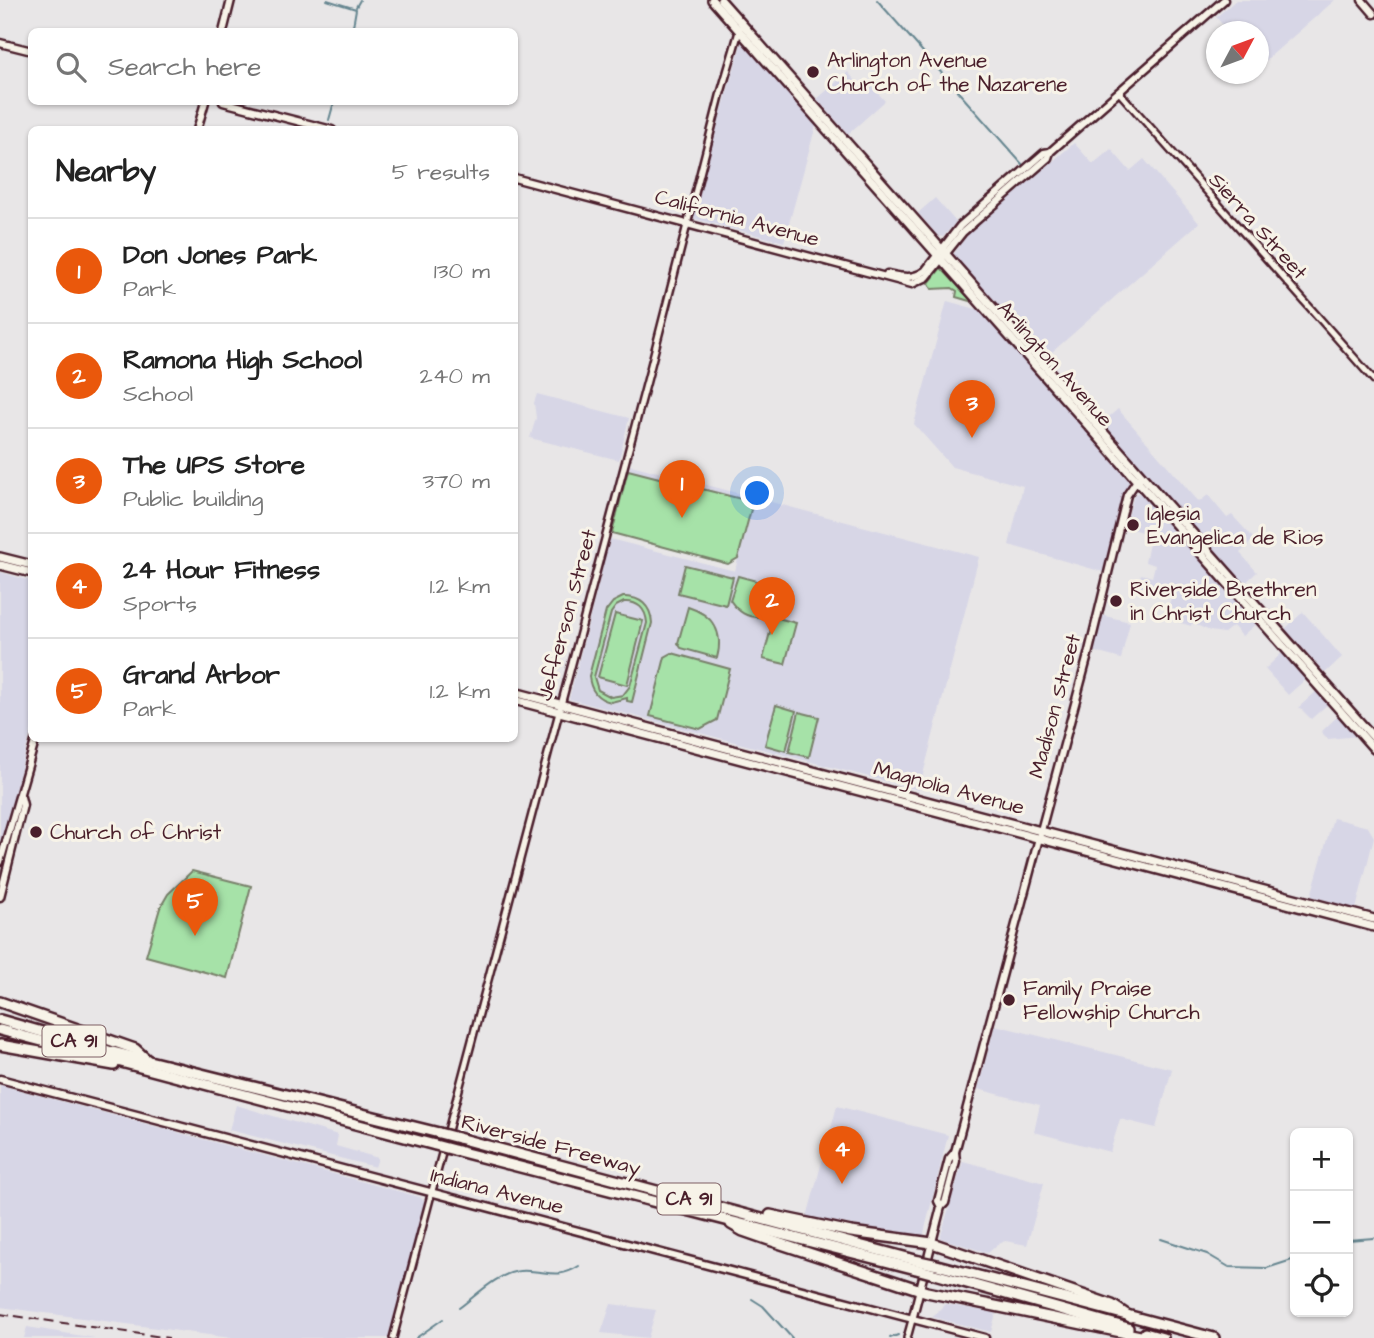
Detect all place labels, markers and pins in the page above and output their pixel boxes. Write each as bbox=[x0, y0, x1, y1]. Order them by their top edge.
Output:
place label: Arlington Avenue Church of the Nazarene bbox=[827, 46, 1068, 99]
marker: Arlington Avenue Church of the Nazarene bbox=[805, 64, 821, 80]
pin: 3 bbox=[949, 380, 995, 438]
pin: 1 bbox=[659, 460, 705, 518]
place label: Iglesia Evangelica de Rios bbox=[1147, 499, 1324, 554]
marker: Iglesia Evangelica de Rios bbox=[1125, 517, 1141, 533]
place label: Riverside Brethren in Christ Church bbox=[1130, 575, 1316, 628]
pin: 2 bbox=[749, 577, 795, 635]
marker: Riverside Brethren in Christ Church bbox=[1108, 593, 1124, 609]
place label: Church of Christ bbox=[50, 818, 222, 847]
marker: Church of Christ bbox=[28, 824, 44, 840]
pin: 5 bbox=[172, 878, 218, 936]
place label: Family Praise Fellowship Church bbox=[1023, 974, 1200, 1028]
marker: Family Praise Fellowship Church bbox=[1001, 992, 1017, 1008]
pin: 4 bbox=[819, 1126, 865, 1184]

